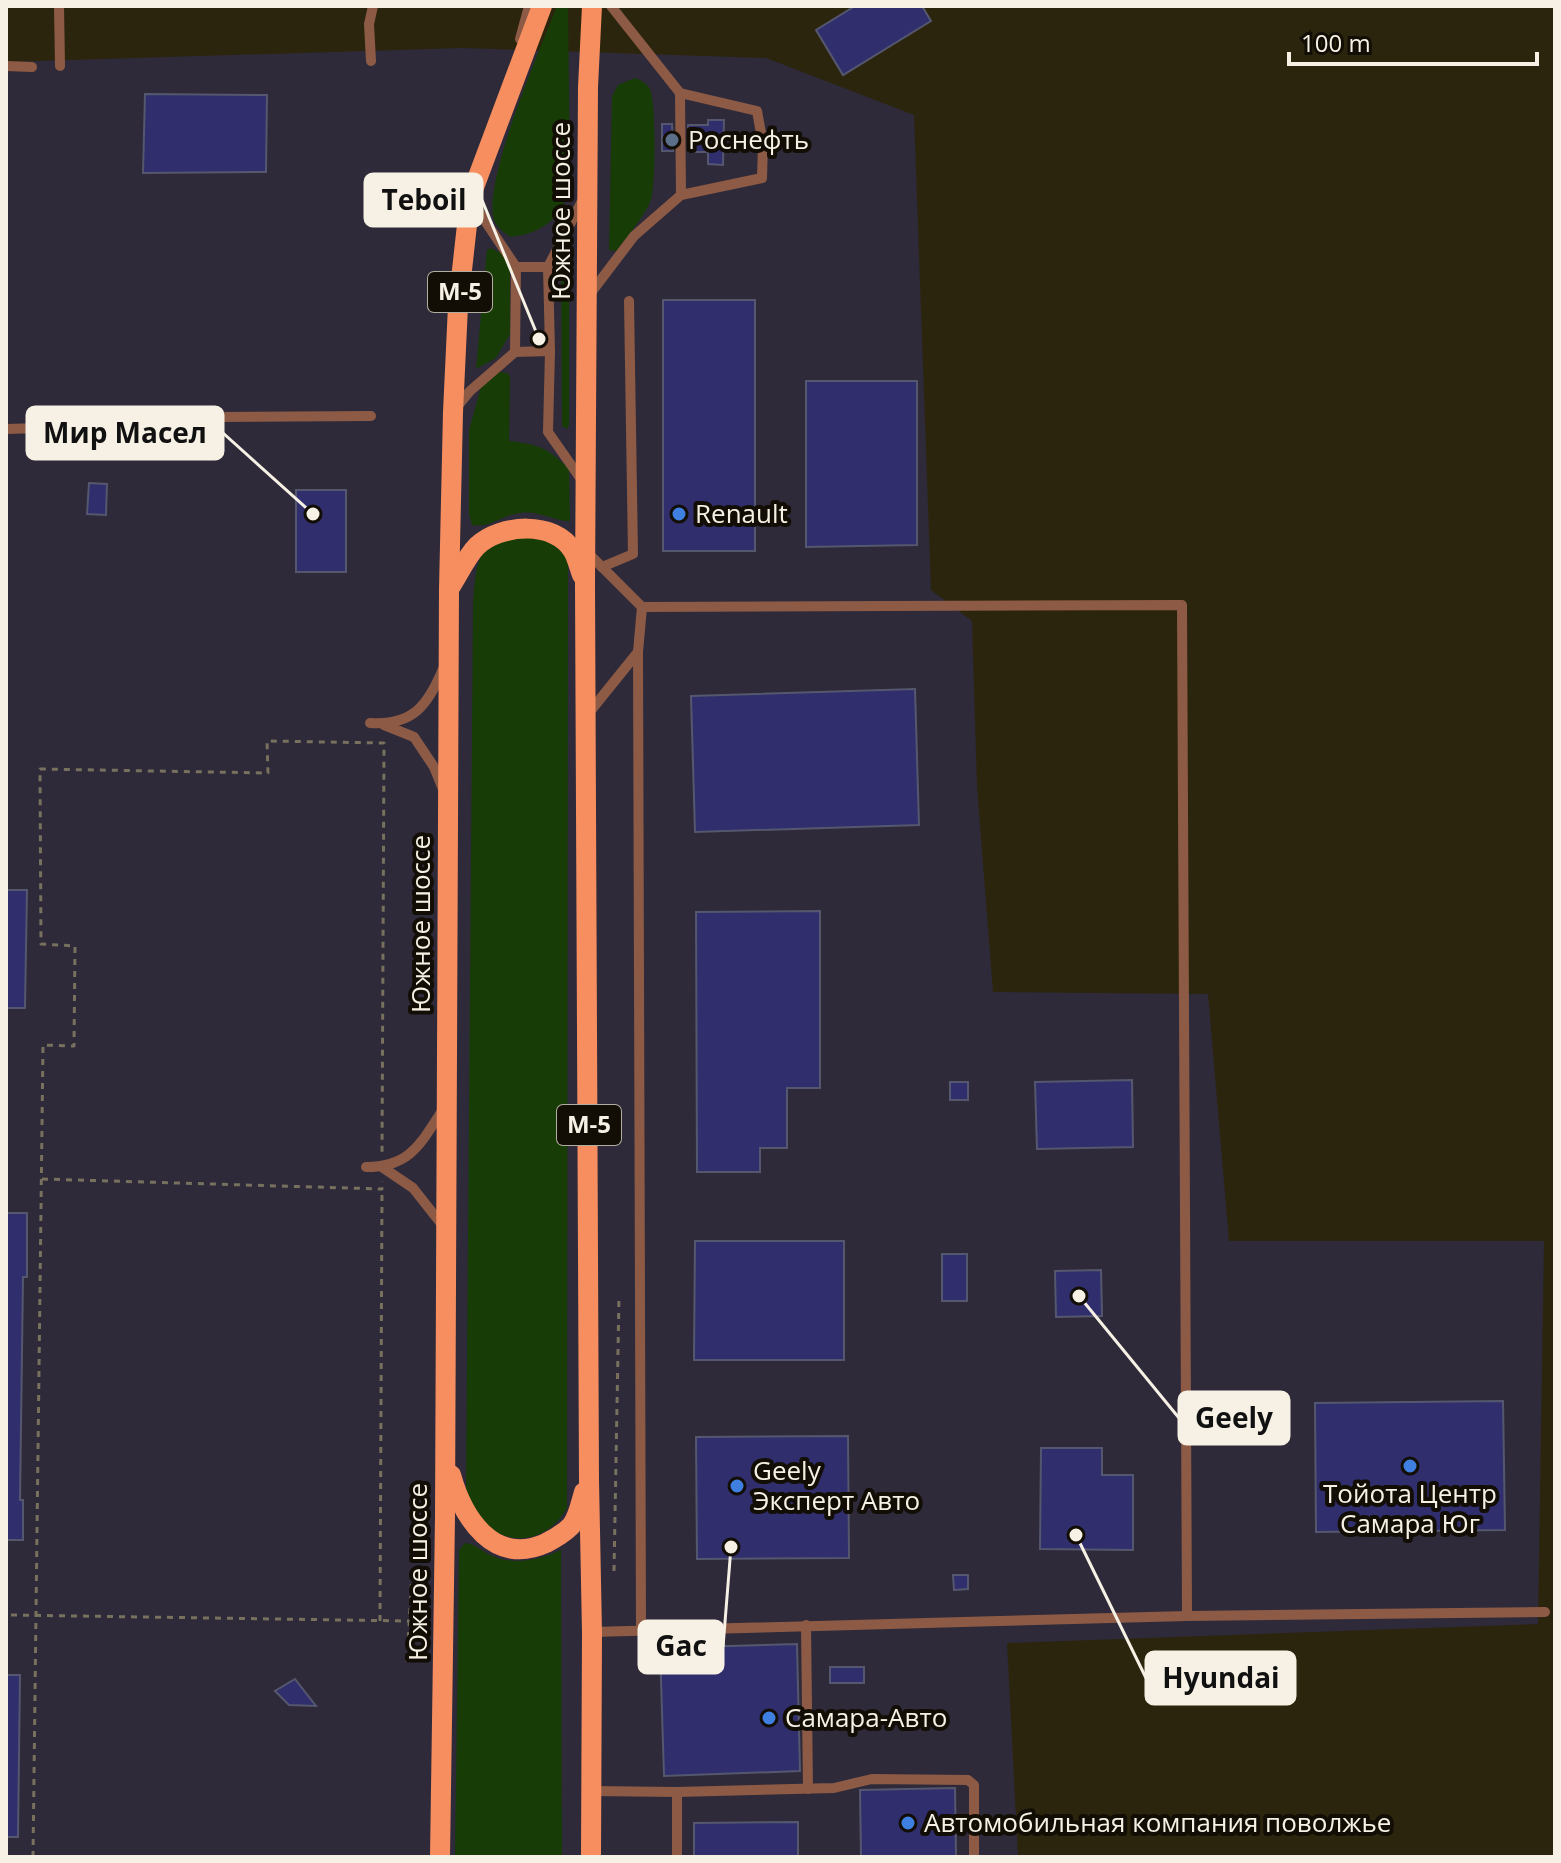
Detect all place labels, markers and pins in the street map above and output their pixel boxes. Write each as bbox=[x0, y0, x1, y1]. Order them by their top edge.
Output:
place label: Роснефть bbox=[688, 121, 809, 157]
marker: Роснефть bbox=[663, 131, 681, 149]
callout: Teboil bbox=[365, 174, 482, 226]
callout: Мир Масел bbox=[27, 407, 223, 459]
place label: Renault bbox=[695, 495, 788, 531]
marker: Renault bbox=[670, 505, 688, 523]
callout: Geely bbox=[1179, 1392, 1289, 1444]
place label: Geely Эксперт Авто bbox=[753, 1452, 920, 1518]
marker: Тойота Центр Самара Юг bbox=[1401, 1457, 1419, 1475]
place label: Тойота Центр Самара Юг bbox=[1323, 1475, 1497, 1541]
marker: Geely Эксперт Авто bbox=[728, 1477, 746, 1495]
callout: Gac bbox=[639, 1621, 723, 1673]
callout: Hyundai bbox=[1146, 1652, 1295, 1704]
place label: Самара-Авто bbox=[785, 1699, 947, 1735]
marker: Самара-Авто bbox=[760, 1709, 778, 1727]
place label: Автомобильная компания поволжье bbox=[924, 1804, 1391, 1840]
marker: Автомобильная компания поволжье bbox=[899, 1814, 917, 1832]

